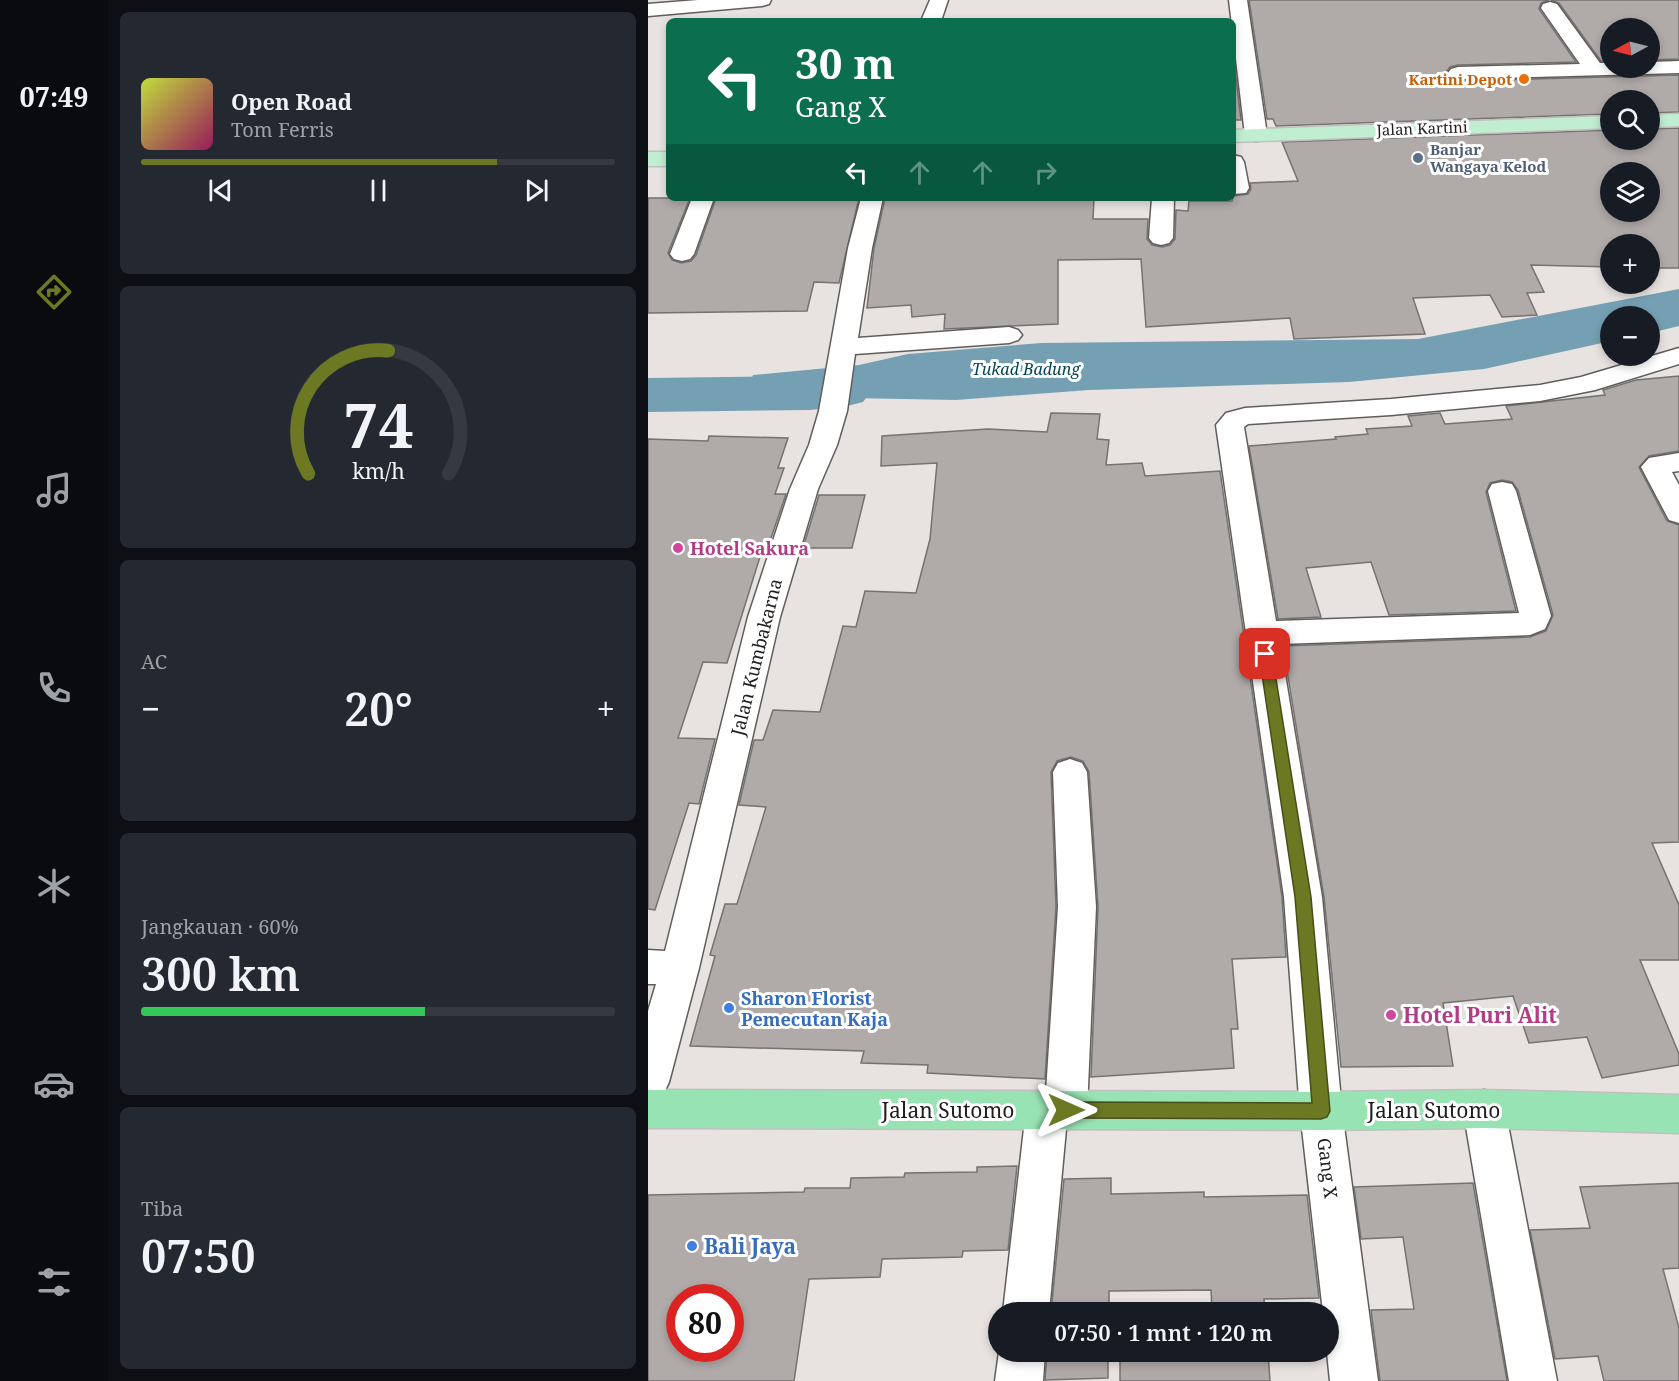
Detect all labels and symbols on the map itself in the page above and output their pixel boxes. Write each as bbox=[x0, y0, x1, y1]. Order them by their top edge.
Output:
north arrow bbox=[1600, 18, 1660, 78]
place label: Kartini Depot bbox=[1409, 69, 1512, 89]
marker: Kartini Depot bbox=[1517, 72, 1531, 86]
street label: Jalan Kartini bbox=[1375, 116, 1468, 140]
place label: Banjar Wangaya Kelod bbox=[1430, 139, 1547, 176]
marker: Banjar Wangaya Kelod bbox=[1411, 151, 1425, 165]
water label: Tukad Badung bbox=[972, 358, 1081, 380]
place label: Hotel Sakura bbox=[690, 536, 809, 560]
marker: Hotel Sakura bbox=[671, 541, 685, 555]
street label: Jalan Kumbakarna bbox=[725, 576, 787, 739]
pin bbox=[1239, 628, 1290, 679]
place label: Sharon Florist Pemecutan Kaja bbox=[741, 986, 888, 1031]
marker: Sharon Florist Pemecutan Kaja bbox=[722, 1001, 736, 1015]
place label: Hotel Puri Alit bbox=[1403, 1001, 1557, 1029]
marker: Hotel Puri Alit bbox=[1384, 1008, 1398, 1022]
position arrow bbox=[1034, 1078, 1098, 1142]
street label: Jalan Sutomo bbox=[881, 1096, 1014, 1124]
street label: Jalan Sutomo bbox=[1367, 1096, 1500, 1124]
street label: Gang X bbox=[1312, 1136, 1344, 1200]
place label: Bali Jaya bbox=[704, 1232, 796, 1260]
marker: Bali Jaya bbox=[685, 1239, 699, 1253]
speed limit sign: 80 bbox=[666, 1284, 744, 1362]

